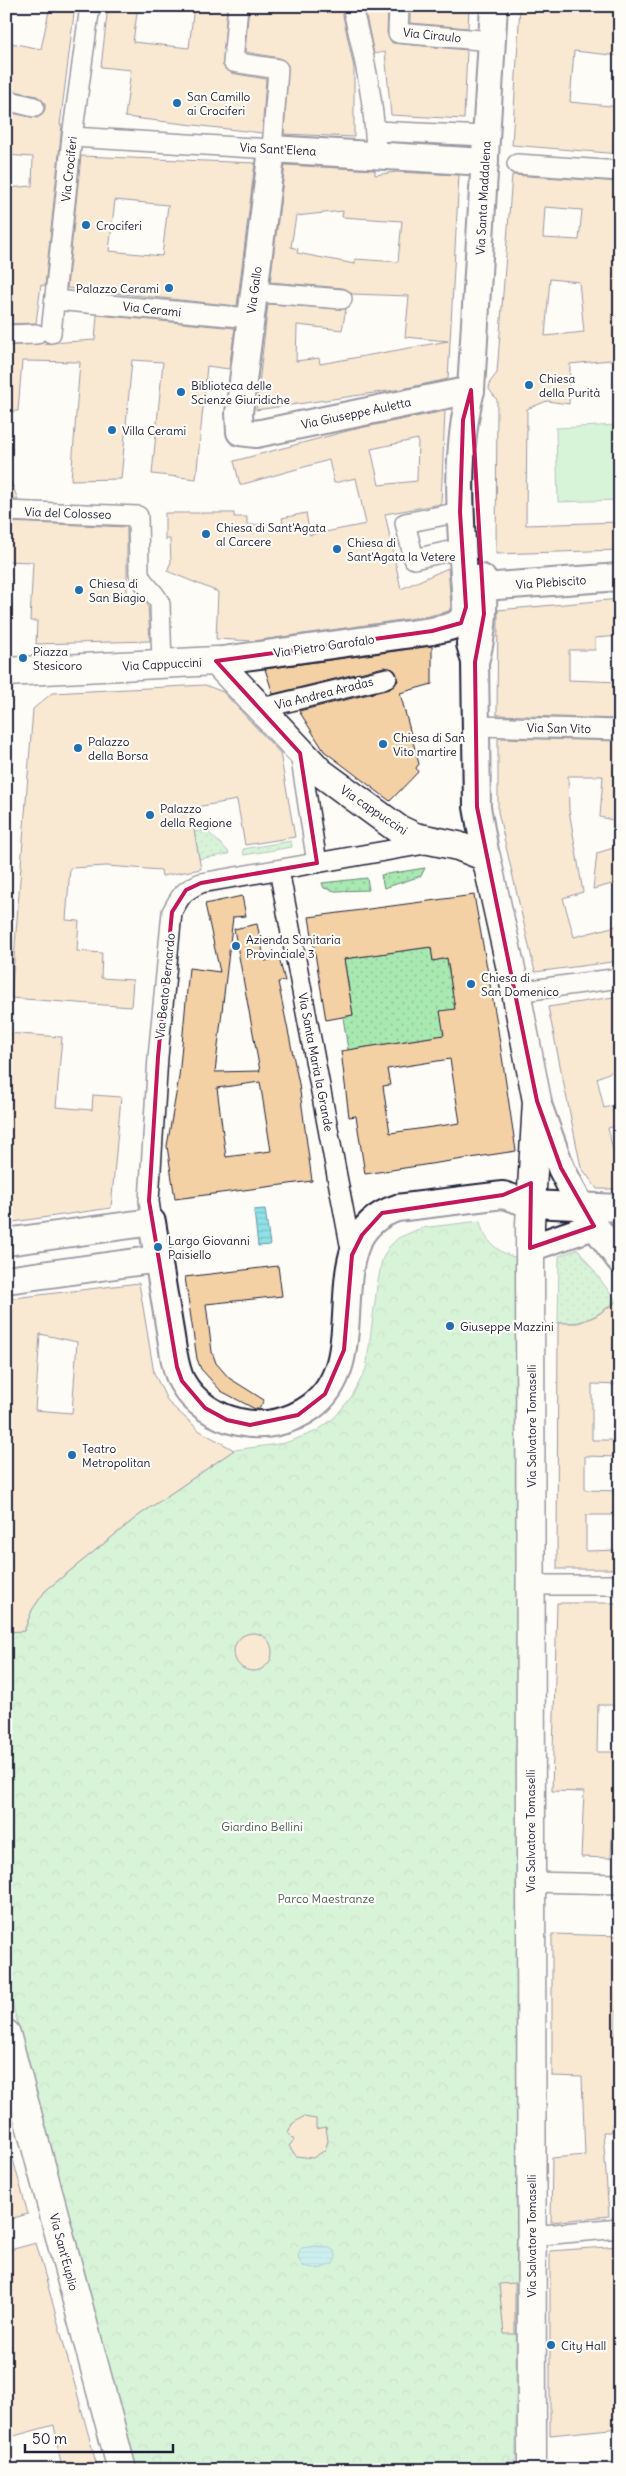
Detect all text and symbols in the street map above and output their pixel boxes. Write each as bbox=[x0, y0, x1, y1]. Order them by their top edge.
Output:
street label: Via Ciraulo bbox=[402, 24, 462, 46]
place label: San Camillo ai Crociferi bbox=[187, 89, 251, 118]
marker: San Camillo ai Crociferi bbox=[171, 97, 183, 109]
street label: Via Crociferi bbox=[58, 136, 80, 202]
street label: Via Sant'Elena bbox=[239, 140, 317, 159]
street label: Via Santa Maddalena bbox=[473, 140, 493, 256]
place label: Crociferi bbox=[96, 218, 142, 233]
marker: Crociferi bbox=[80, 219, 92, 231]
street label: Via Gallo bbox=[243, 265, 265, 315]
place label: Palazzo Cerami bbox=[76, 281, 159, 296]
marker: Palazzo Cerami bbox=[163, 282, 175, 294]
street label: Via Cerami bbox=[122, 298, 182, 320]
place label: Chiesa della Purità bbox=[539, 371, 600, 400]
place label: Biblioteca delle Scienze Giuridiche bbox=[191, 378, 290, 407]
marker: Chiesa della Purità bbox=[523, 379, 535, 391]
marker: Biblioteca delle Scienze Giuridiche bbox=[175, 386, 187, 398]
street label: Via Giuseppe Auletta bbox=[300, 394, 412, 432]
place label: Villa Cerami bbox=[122, 423, 186, 438]
marker: Villa Cerami bbox=[106, 424, 118, 436]
street label: Via del Colosseo bbox=[24, 504, 112, 522]
place label: Chiesa di Sant'Agata al Carcere bbox=[216, 520, 326, 549]
marker: Chiesa di Sant'Agata al Carcere bbox=[200, 528, 212, 540]
place label: Chiesa di Sant'Agata la Vetere bbox=[347, 535, 456, 564]
marker: Chiesa di Sant'Agata la Vetere bbox=[331, 543, 343, 555]
street label: Via Plebiscito bbox=[515, 572, 587, 592]
place label: Chiesa di San Biagio bbox=[89, 576, 146, 605]
marker: Chiesa di San Biagio bbox=[73, 584, 85, 596]
street label: Via Pietro Garofalo bbox=[273, 631, 376, 661]
place label: Piazza Stesicoro bbox=[33, 644, 83, 673]
marker: Piazza Stesicoro bbox=[17, 652, 29, 664]
street label: Via Cappuccini bbox=[122, 654, 202, 674]
street label: Via Andrea Aradas bbox=[273, 674, 375, 712]
street label: Via San Vito bbox=[527, 720, 591, 736]
place label: Chiesa di San Vito martire bbox=[393, 730, 465, 759]
place label: Palazzo della Borsa bbox=[88, 734, 149, 763]
marker: Chiesa di San Vito martire bbox=[377, 738, 389, 750]
marker: Palazzo della Borsa bbox=[72, 742, 84, 754]
street label: Via cappuccini bbox=[338, 782, 410, 838]
place label: Palazzo della Regione bbox=[160, 801, 232, 830]
marker: Palazzo della Regione bbox=[144, 809, 156, 821]
street label: Via Beato Bernardo bbox=[152, 932, 178, 1040]
place label: Azienda Sanitaria Provinciale 3 bbox=[246, 932, 341, 961]
marker: Azienda Sanitaria Provinciale 3 bbox=[230, 940, 242, 952]
place label: Chiesa di San Domenico bbox=[481, 970, 559, 999]
marker: Chiesa di San Domenico bbox=[465, 978, 477, 990]
street label: Via Santa Maria la Grande bbox=[295, 991, 337, 1133]
place label: Largo Giovanni Paisiello bbox=[168, 1233, 250, 1262]
marker: Largo Giovanni Paisiello bbox=[152, 1241, 164, 1253]
place label: Giuseppe Mazzini bbox=[460, 1319, 554, 1334]
marker: Giuseppe Mazzini bbox=[444, 1320, 456, 1332]
street label: Via Salvatore Tomaselli bbox=[524, 1365, 539, 1487]
place label: Teatro Metropolitan bbox=[82, 1441, 151, 1470]
marker: Teatro Metropolitan bbox=[66, 1449, 78, 1461]
street label: Via Salvatore Tomaselli bbox=[523, 1770, 538, 1892]
park label: Giardino Bellini bbox=[221, 1819, 303, 1834]
park label: Parco Maestranze bbox=[277, 1891, 375, 1906]
street label: Via Salvatore Tomaselli bbox=[524, 2175, 539, 2297]
street label: Via Sant'Euplio bbox=[46, 2212, 82, 2293]
place label: City Hall bbox=[561, 2338, 606, 2353]
marker: City Hall bbox=[545, 2339, 557, 2351]
scale bar bbox=[25, 2421, 172, 2453]
text: 50 m bbox=[32, 2429, 67, 2448]

